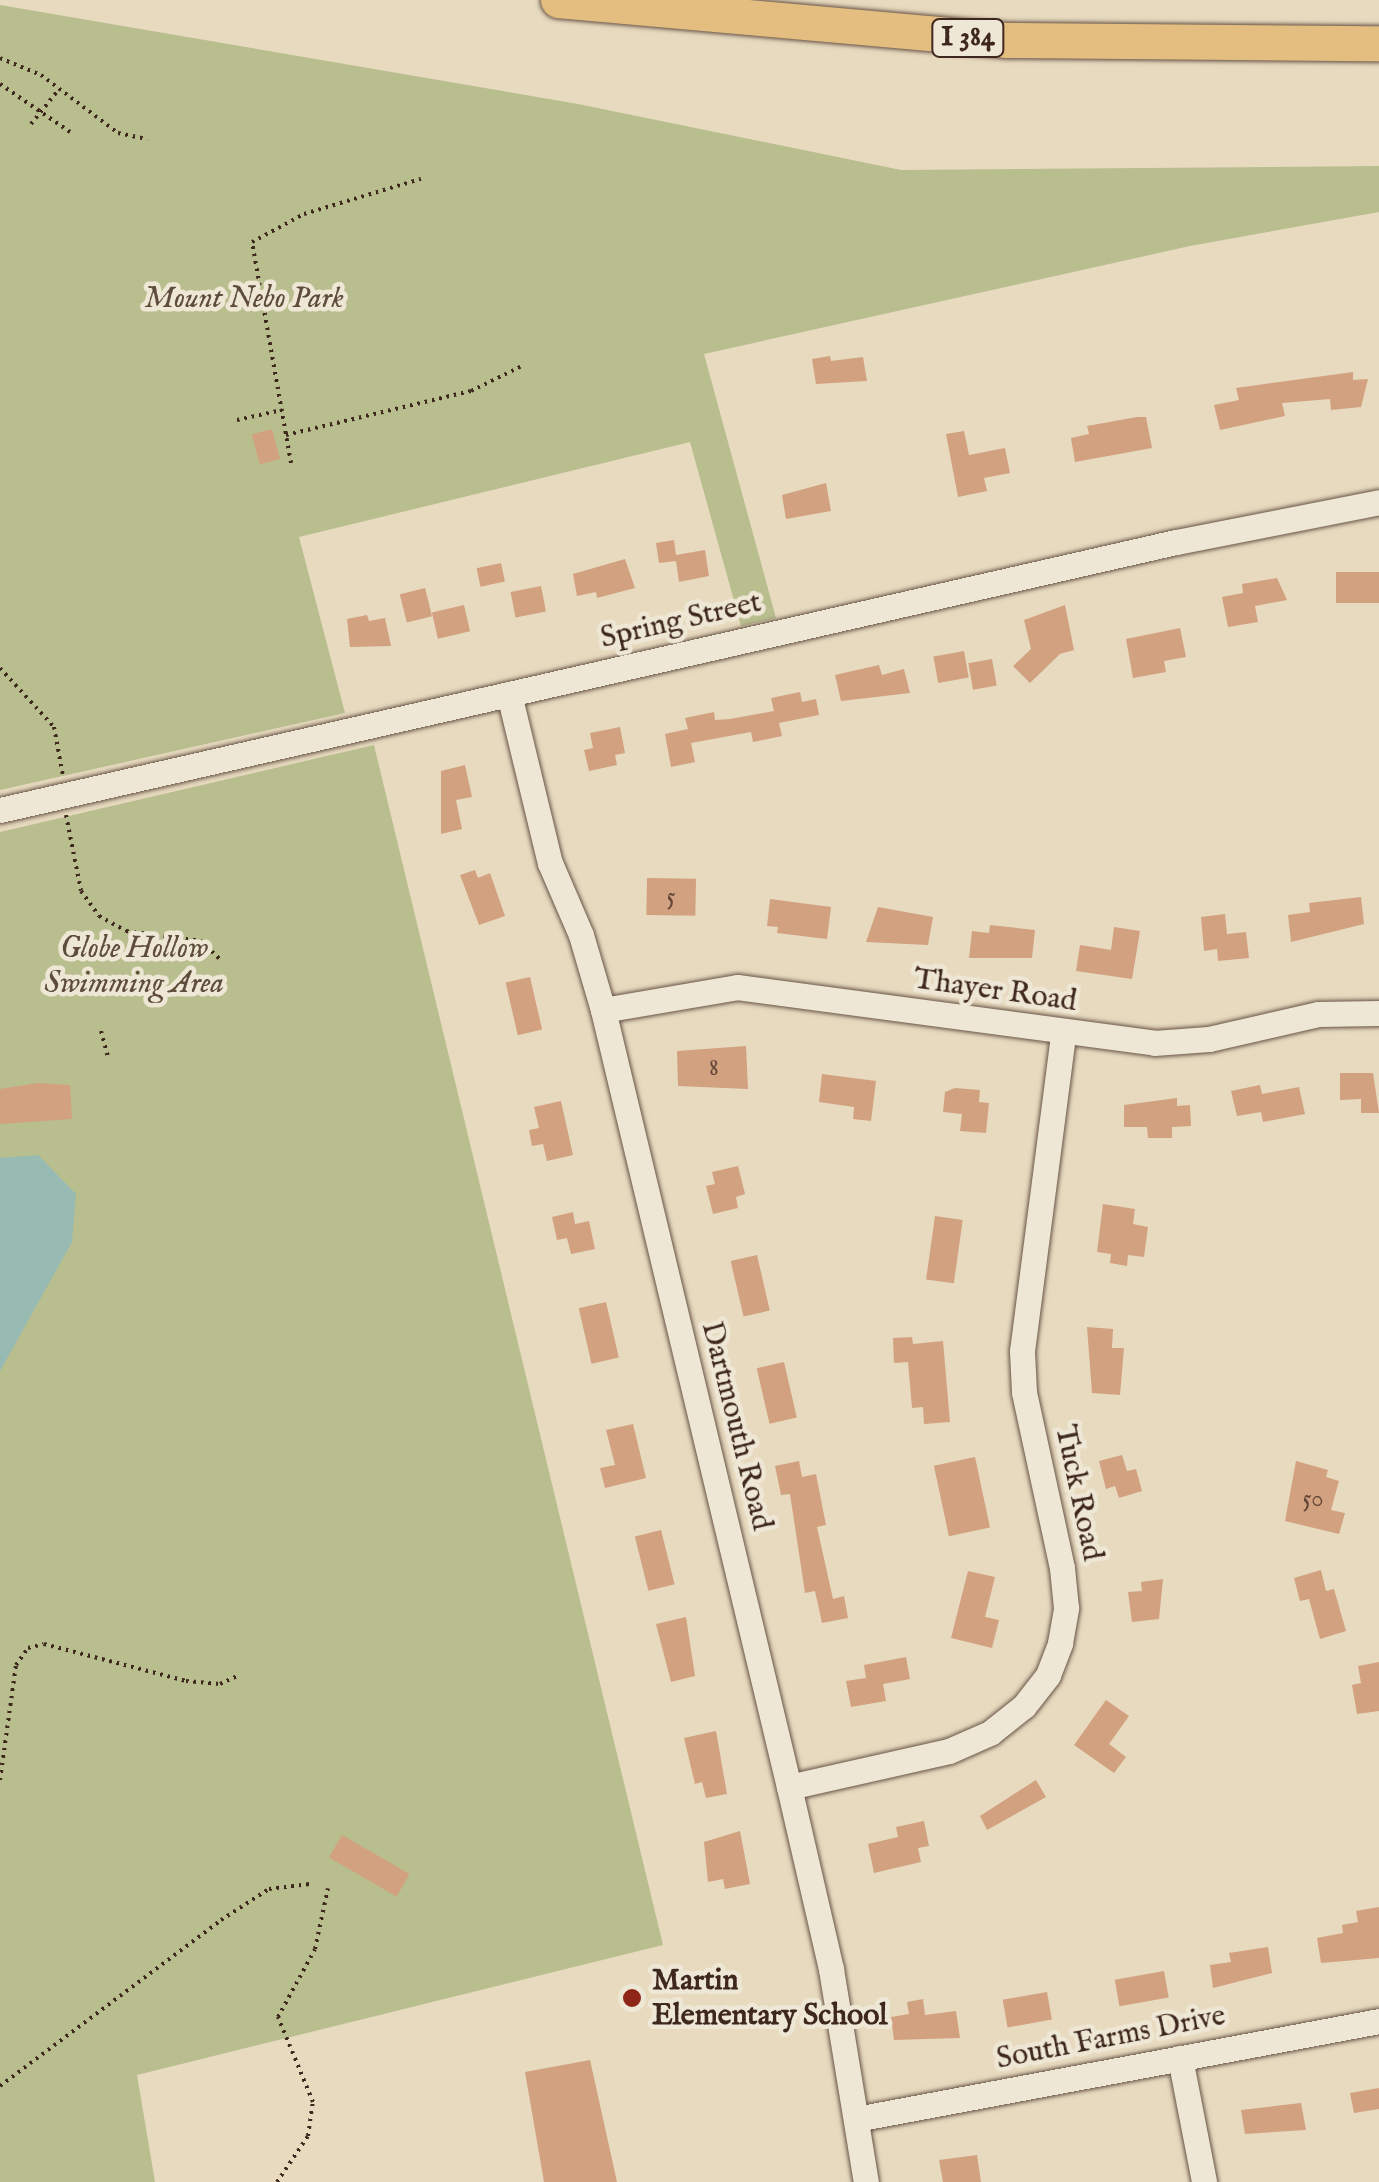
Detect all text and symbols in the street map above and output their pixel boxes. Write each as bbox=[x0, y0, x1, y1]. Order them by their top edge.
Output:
road number: I 384 bbox=[930, 15, 1006, 61]
park label: Mount Nebo Park bbox=[144, 281, 344, 317]
street label: Spring Street bbox=[597, 585, 765, 657]
house number: 5 bbox=[666, 882, 676, 912]
park label: Globe Hollow Swimming Area bbox=[44, 931, 224, 1002]
street label: Thayer Road bbox=[911, 962, 1079, 1020]
house number: 8 bbox=[709, 1053, 719, 1083]
street label: Dartmouth Road bbox=[693, 1318, 779, 1534]
street label: Tuck Road bbox=[1046, 1422, 1110, 1564]
house number: 50 bbox=[1302, 1484, 1324, 1514]
place label: Martin Elementary School bbox=[652, 1963, 888, 2034]
marker: Martin Elementary School bbox=[621, 1987, 643, 2009]
street label: South Farms Drive bbox=[993, 1998, 1229, 2078]

